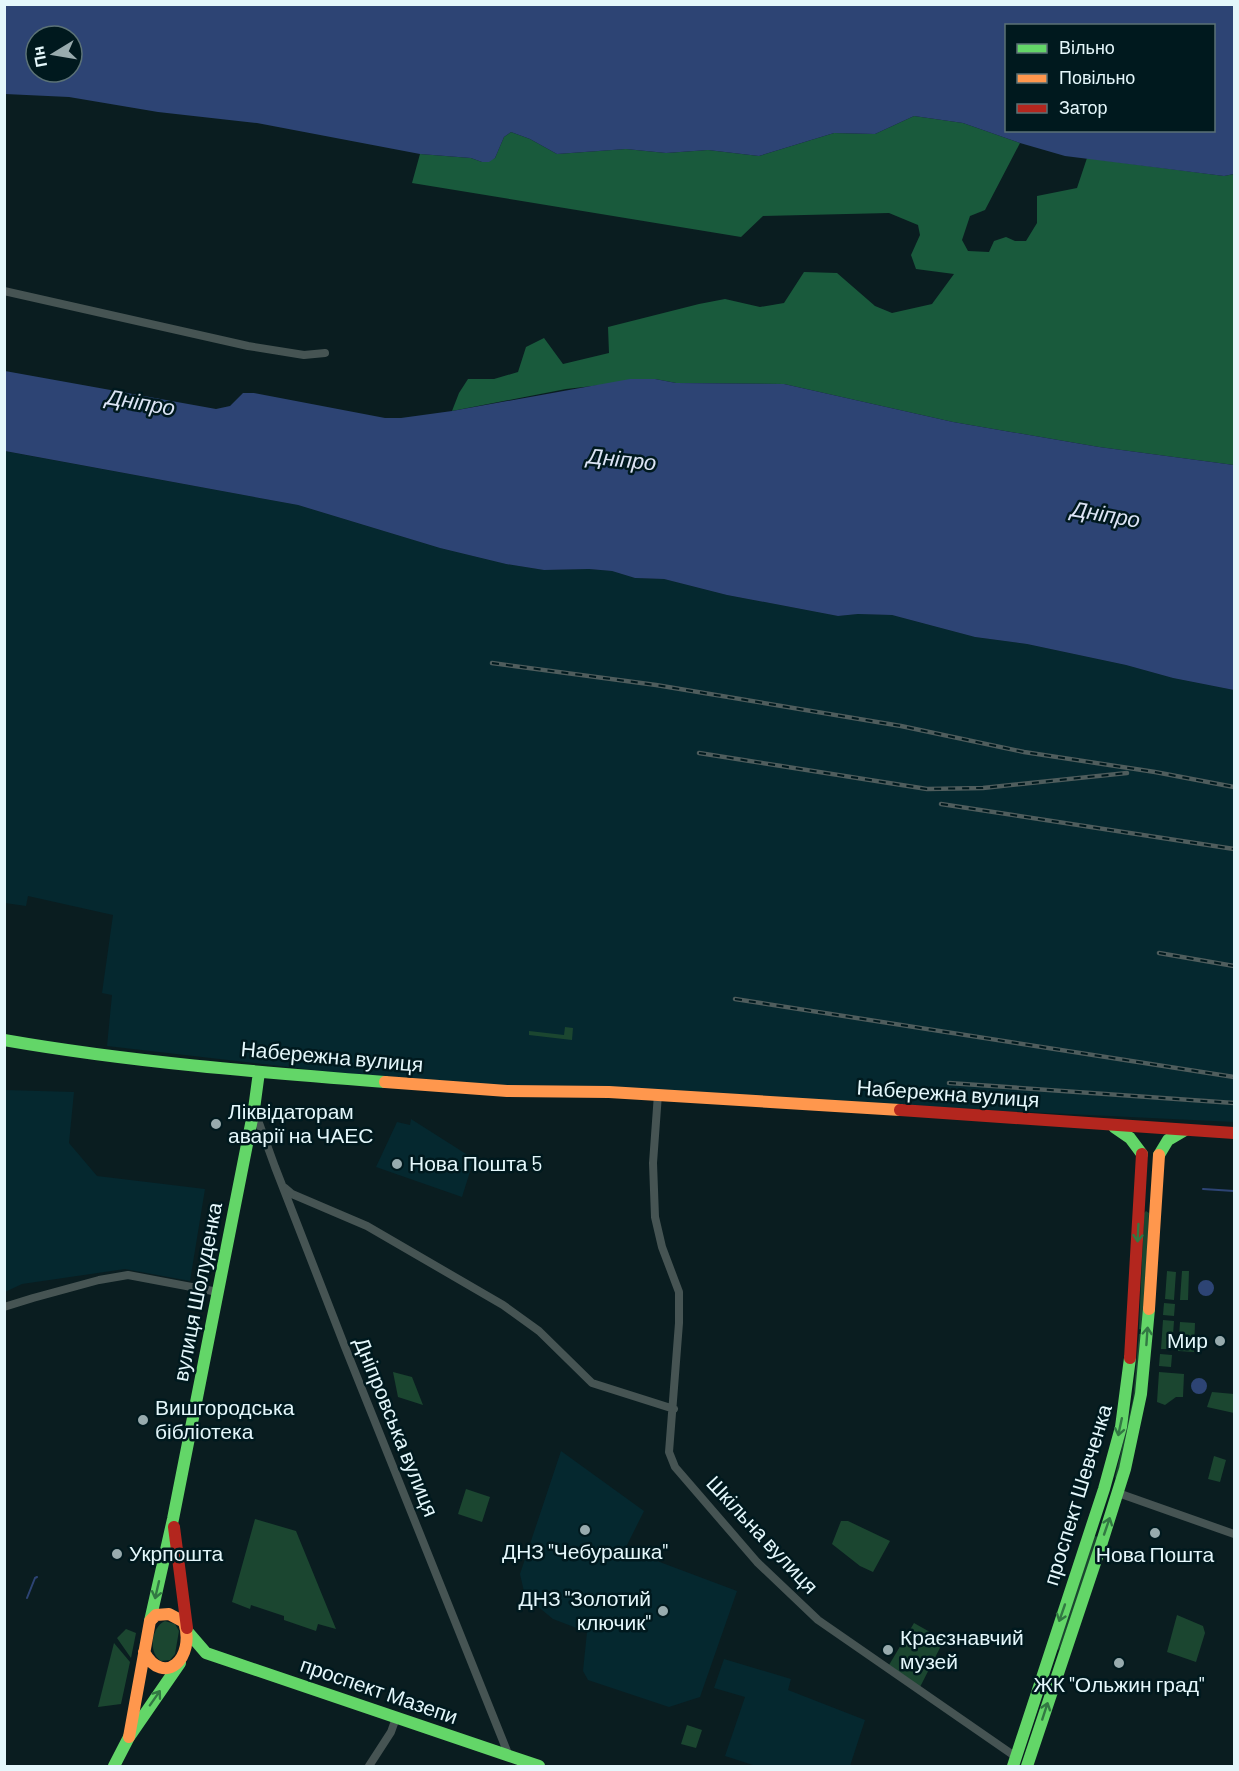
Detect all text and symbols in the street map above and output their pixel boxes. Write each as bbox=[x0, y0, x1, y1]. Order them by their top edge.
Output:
north arrow bbox=[24, 24, 84, 84]
legend bbox=[1005, 24, 1215, 132]
text: Вільно bbox=[1059, 36, 1115, 58]
text: Пн bbox=[27, 45, 50, 69]
text: Повільно bbox=[1059, 66, 1135, 88]
text: Затор bbox=[1059, 96, 1108, 118]
water label: Дніпро bbox=[102, 382, 177, 421]
water label: Дніпро bbox=[583, 441, 658, 476]
water label: Дніпро bbox=[1067, 494, 1142, 533]
street label: Набережна вулиця bbox=[240, 1035, 424, 1076]
street label: Набережна вулиця bbox=[856, 1074, 1040, 1111]
place label: Ліквідаторам аварії на ЧАЕС bbox=[228, 1098, 373, 1147]
marker: Ліквідаторам аварії на ЧАЕС bbox=[209, 1117, 223, 1131]
place label: Нова Пошта 5 bbox=[409, 1150, 542, 1175]
marker: Нова Пошта 5 bbox=[390, 1157, 404, 1171]
street label: вулиця Шолуденка bbox=[167, 1200, 226, 1383]
one-way arrow bbox=[1132, 1223, 1143, 1243]
one-way arrow bbox=[1142, 1326, 1153, 1346]
place label: Мир bbox=[1167, 1327, 1208, 1352]
street label: Дніпровська вулиця bbox=[350, 1333, 445, 1520]
marker: Мир bbox=[1213, 1334, 1227, 1348]
place label: Вишгородська бібліотека bbox=[155, 1394, 295, 1443]
street label: проспект Шевченка bbox=[1037, 1401, 1116, 1588]
marker: Вишгородська бібліотека bbox=[136, 1413, 150, 1427]
one-way arrow bbox=[1114, 1418, 1126, 1437]
street label: Шкільна вулиця bbox=[702, 1470, 824, 1598]
one-way arrow bbox=[1103, 1517, 1114, 1536]
marker: ДНЗ "Чебурашка" bbox=[578, 1523, 592, 1537]
marker: Нова Пошта bbox=[1148, 1526, 1162, 1540]
place label: ДНЗ "Чебурашка" bbox=[502, 1538, 668, 1563]
place label: Укрпошта bbox=[129, 1540, 224, 1565]
place label: Нова Пошта bbox=[1096, 1541, 1214, 1566]
marker: Укрпошта bbox=[110, 1547, 124, 1561]
one-way arrow bbox=[150, 1581, 162, 1600]
place label: ДНЗ "Золотий ключик" bbox=[519, 1585, 651, 1634]
one-way arrow bbox=[1056, 1603, 1067, 1622]
marker: ДНЗ "Золотий ключик" bbox=[656, 1604, 670, 1618]
place label: Краєзнавчий музей bbox=[900, 1624, 1024, 1673]
marker: Краєзнавчий музей bbox=[881, 1643, 895, 1657]
street label: проспект Мазепи bbox=[297, 1651, 462, 1728]
marker: ЖК "Ольжин град" bbox=[1112, 1656, 1126, 1670]
place label: ЖК "Ольжин град" bbox=[1033, 1671, 1205, 1696]
one-way arrow bbox=[149, 1690, 161, 1706]
one-way arrow bbox=[1041, 1702, 1052, 1721]

